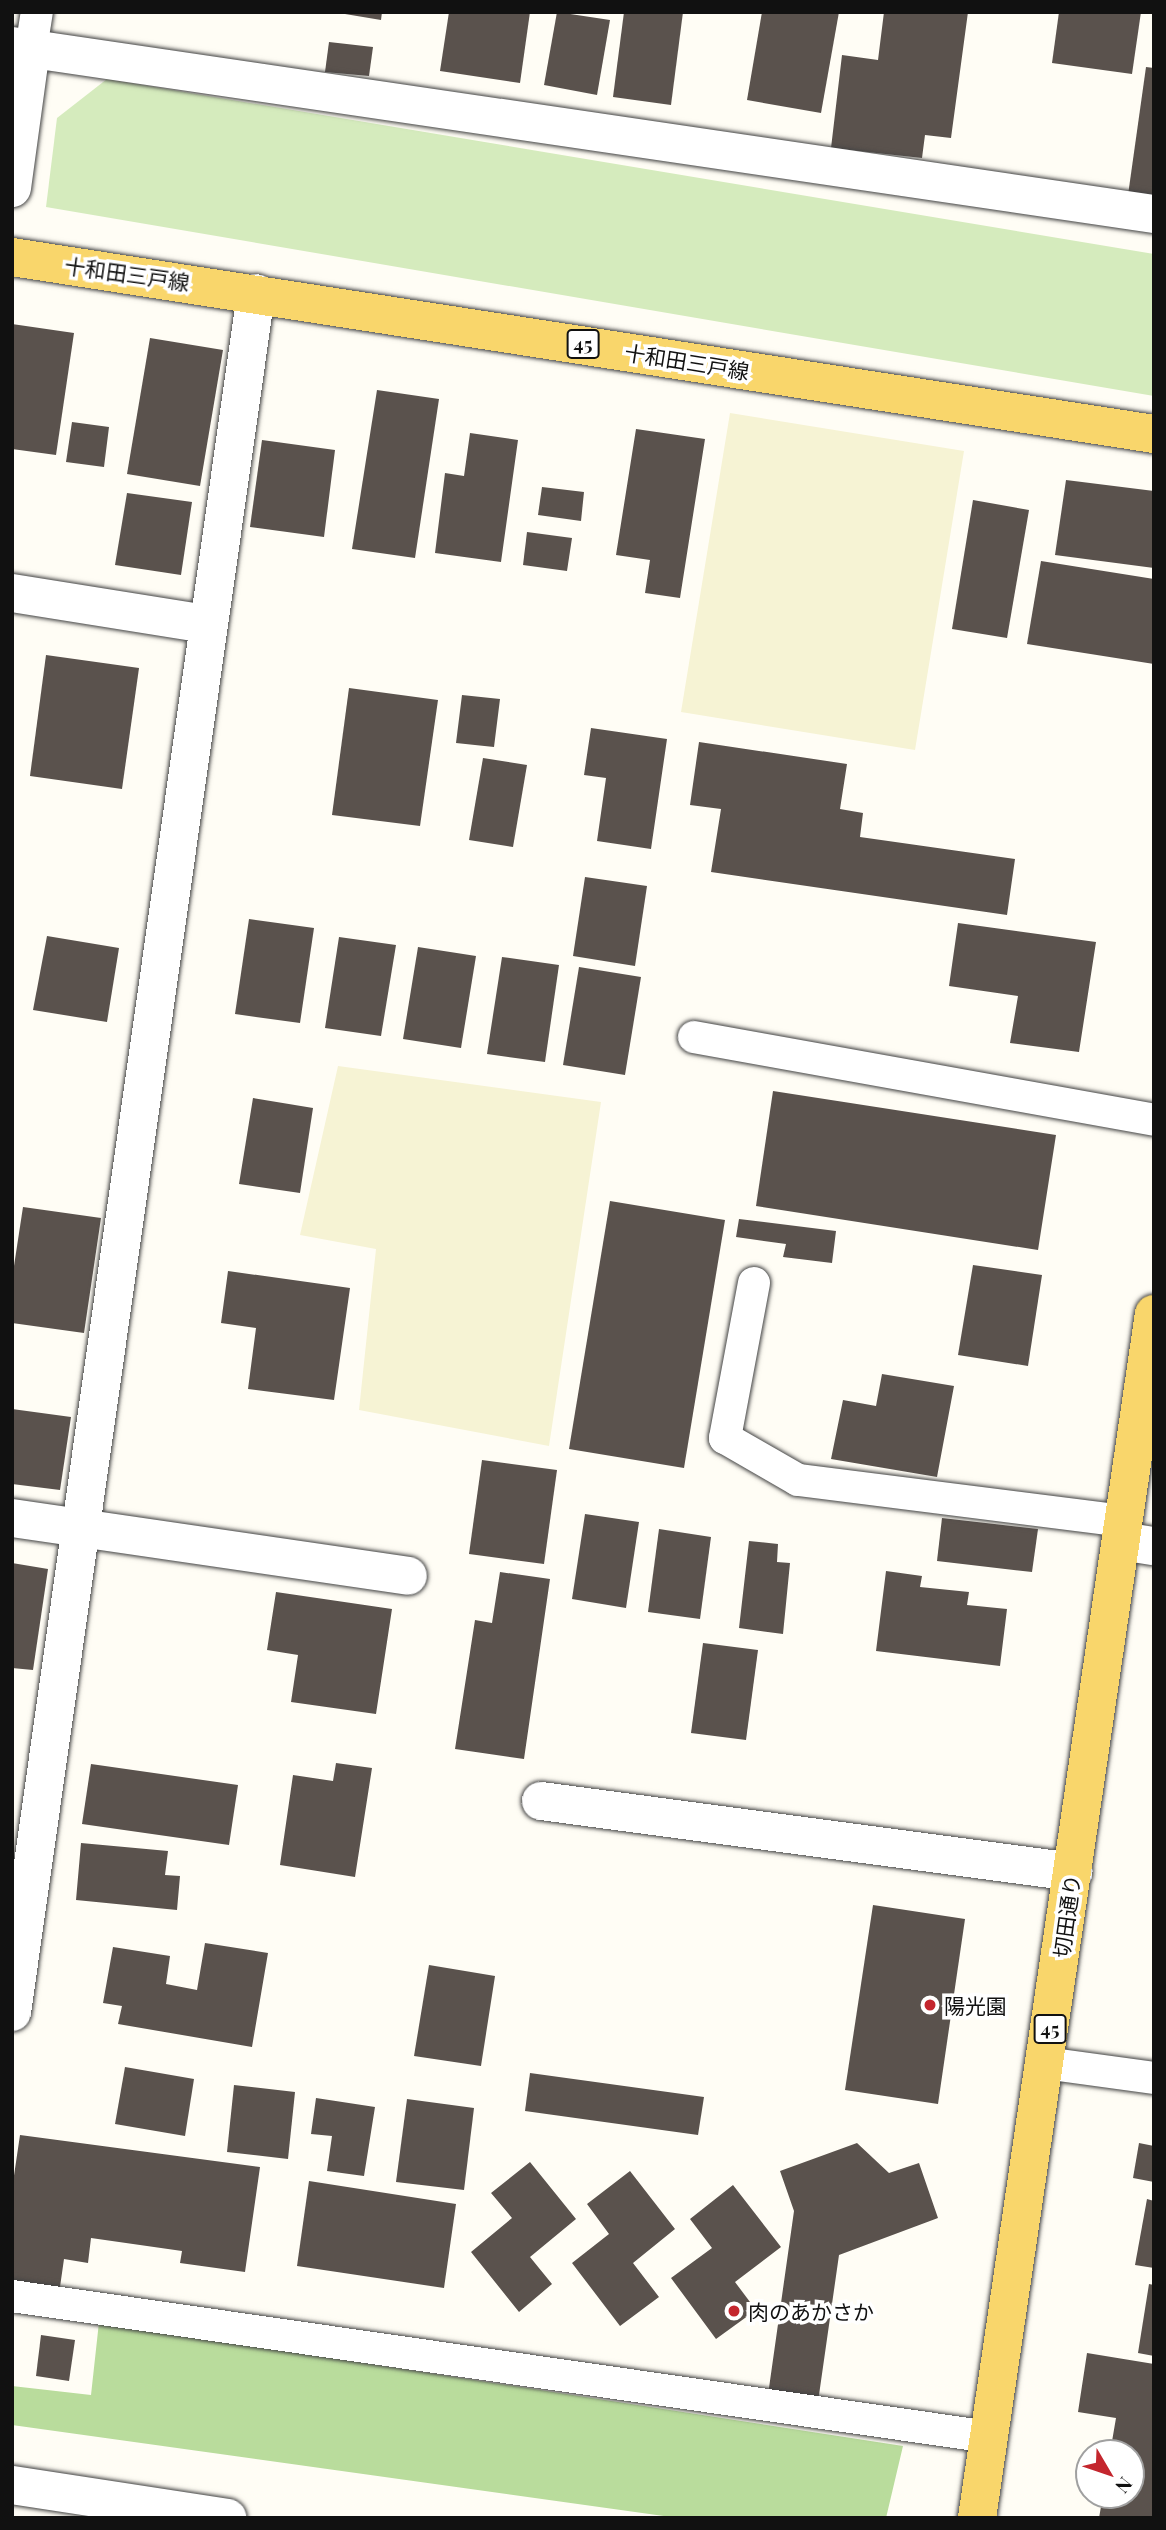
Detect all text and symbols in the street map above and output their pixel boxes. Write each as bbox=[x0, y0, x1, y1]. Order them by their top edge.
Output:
street label: 十和田三戸線 bbox=[63, 252, 191, 294]
road number: 45 bbox=[566, 328, 600, 360]
street label: 十和田三戸線 bbox=[623, 339, 751, 383]
street label: 切田通り bbox=[1048, 1873, 1084, 1959]
place label: 陽光園 bbox=[944, 1992, 1007, 2018]
marker: 陽光園 bbox=[922, 1997, 938, 2013]
road number: 45 bbox=[1032, 2013, 1068, 2044]
place label: 肉のあかさか bbox=[748, 2298, 874, 2324]
marker: 肉のあかさか bbox=[726, 2303, 742, 2319]
north arrow bbox=[1075, 2439, 1145, 2509]
text: N bbox=[1110, 2472, 1139, 2499]

